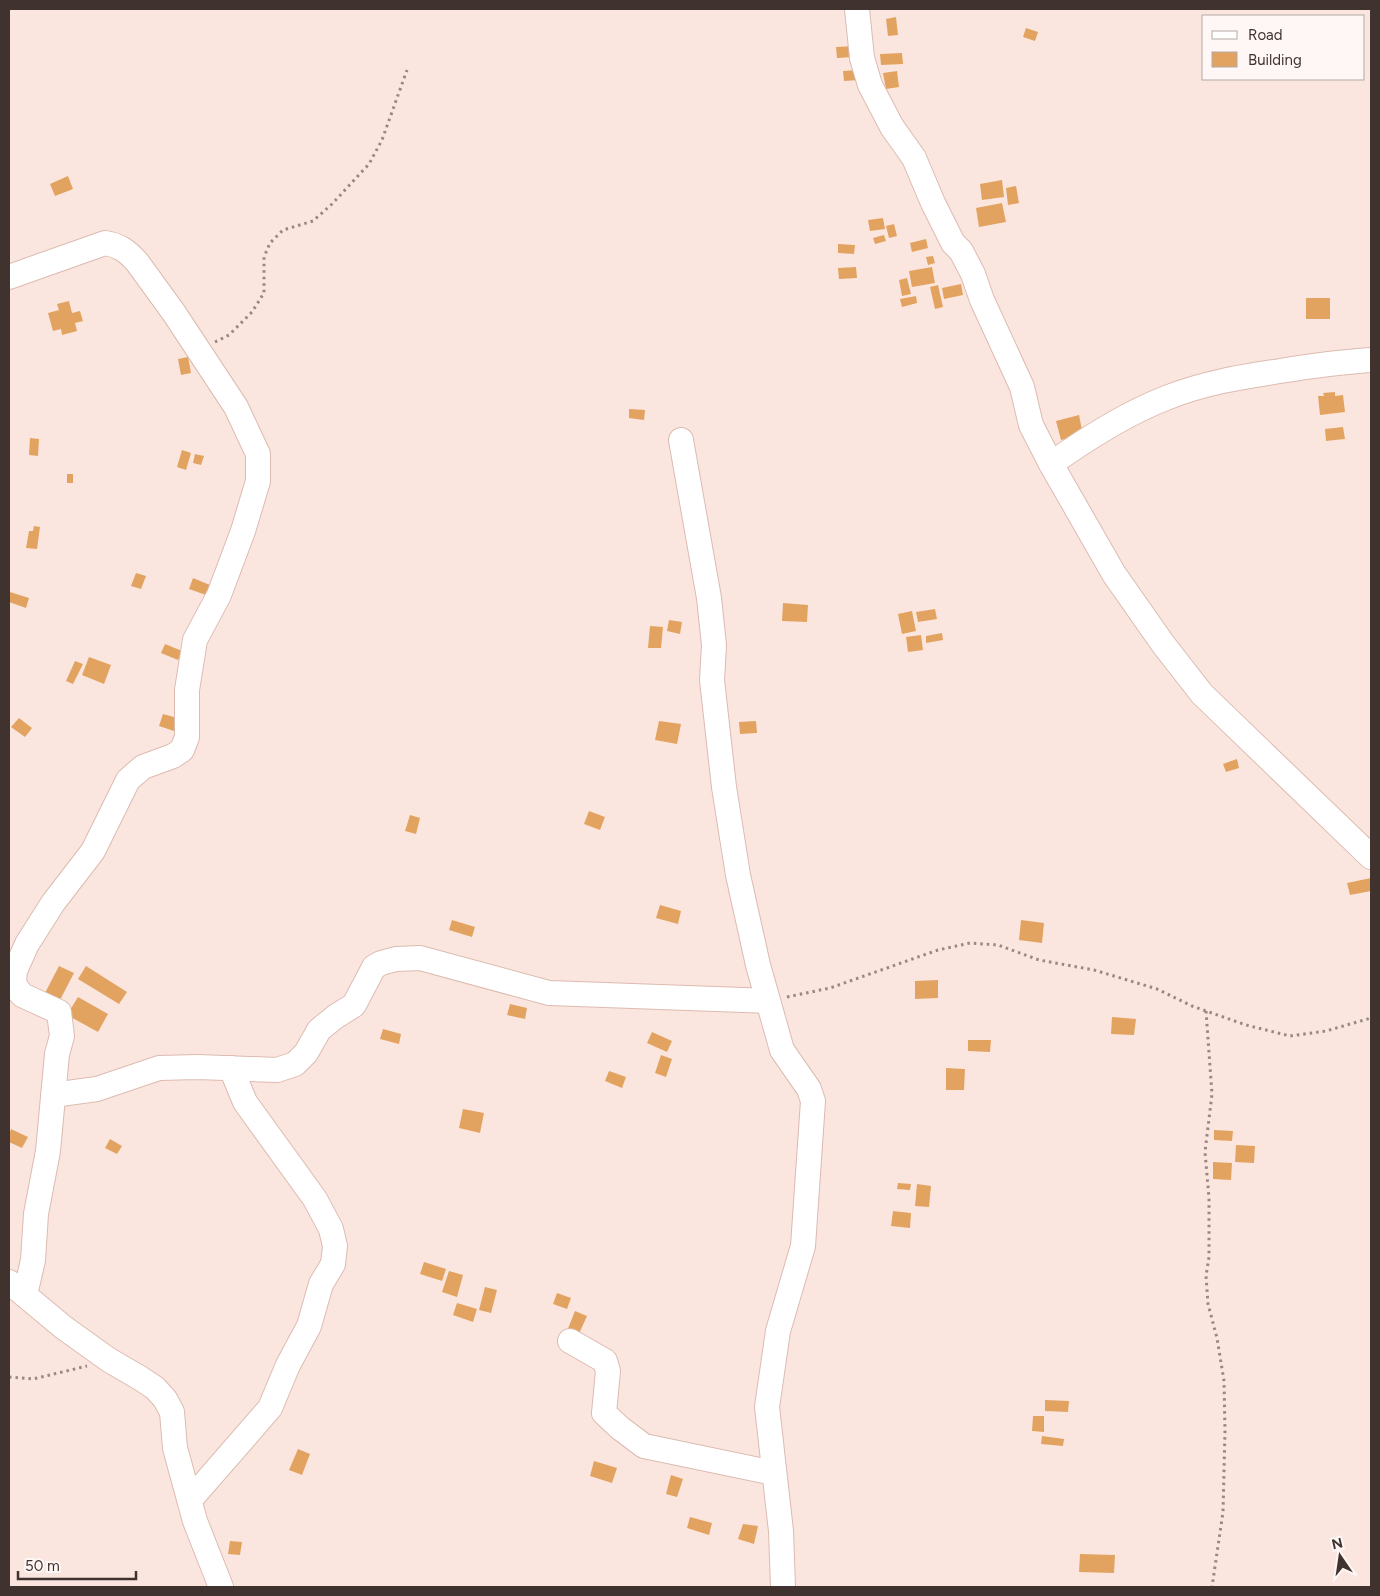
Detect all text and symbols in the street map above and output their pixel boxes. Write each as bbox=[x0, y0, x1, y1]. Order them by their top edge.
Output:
legend bbox=[1202, 15, 1365, 80]
text: Road bbox=[1248, 26, 1283, 44]
text: Building bbox=[1248, 51, 1302, 69]
north arrow bbox=[1315, 1531, 1365, 1581]
text: N bbox=[1330, 1534, 1344, 1553]
scale bar bbox=[18, 1548, 135, 1580]
text: 50 m bbox=[25, 1557, 60, 1575]

